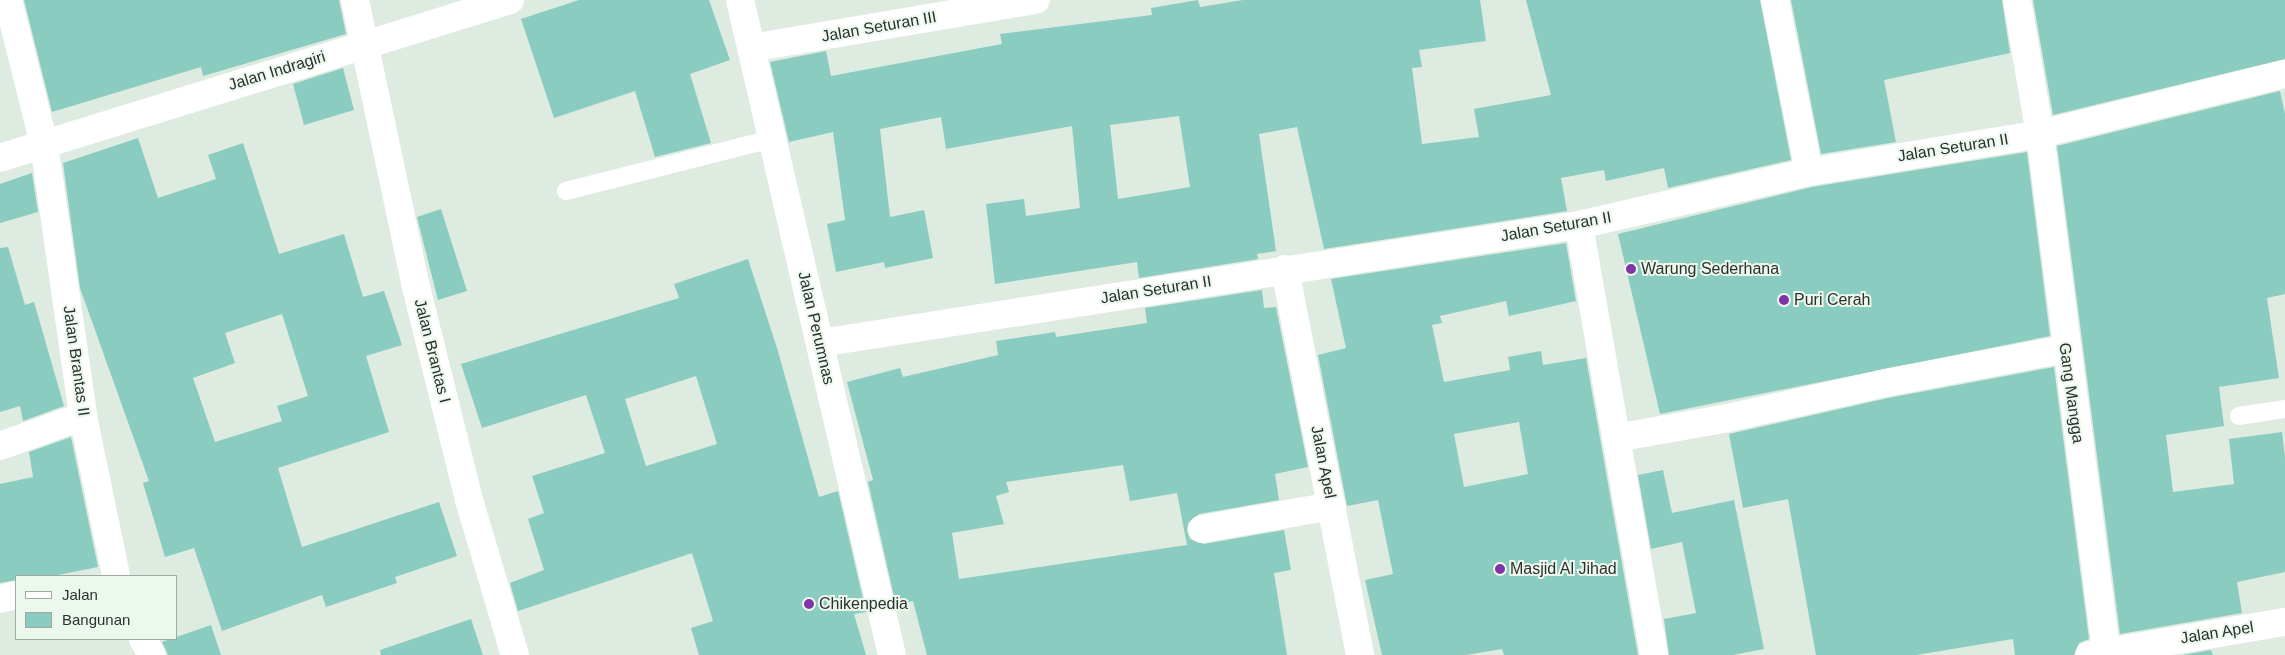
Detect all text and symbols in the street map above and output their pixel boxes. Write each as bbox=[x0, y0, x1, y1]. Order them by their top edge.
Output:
street label: Jalan Seturan III bbox=[820, 7, 938, 47]
street label: Jalan Indragiri bbox=[226, 47, 328, 95]
street label: Jalan Seturan II bbox=[1896, 130, 2010, 166]
street label: Jalan Seturan II bbox=[1499, 208, 1613, 246]
place label: Warung Sederhana bbox=[1641, 259, 1779, 279]
marker: Warung Sederhana bbox=[1625, 263, 1637, 275]
street label: Jalan Perumnas bbox=[794, 270, 838, 386]
street label: Jalan Seturan II bbox=[1099, 272, 1213, 308]
place label: Puri Cerah bbox=[1794, 290, 1870, 310]
marker: Puri Cerah bbox=[1778, 294, 1790, 306]
street label: Jalan Brantas I bbox=[410, 297, 454, 405]
street label: Jalan Brantas II bbox=[59, 305, 93, 417]
street label: Gang Mangga bbox=[2054, 341, 2088, 445]
street label: Jalan Apel bbox=[1306, 423, 1340, 501]
place label: Masjid Al Jihad bbox=[1510, 559, 1618, 579]
marker: Masjid Al Jihad bbox=[1494, 563, 1506, 575]
legend bbox=[15, 575, 178, 640]
text: Jalan bbox=[62, 586, 98, 603]
place label: Chikenpedia bbox=[819, 594, 908, 614]
marker: Chikenpedia bbox=[803, 598, 815, 610]
text: Bangunan bbox=[62, 611, 130, 628]
street label: Jalan Apel bbox=[2179, 618, 2255, 648]

